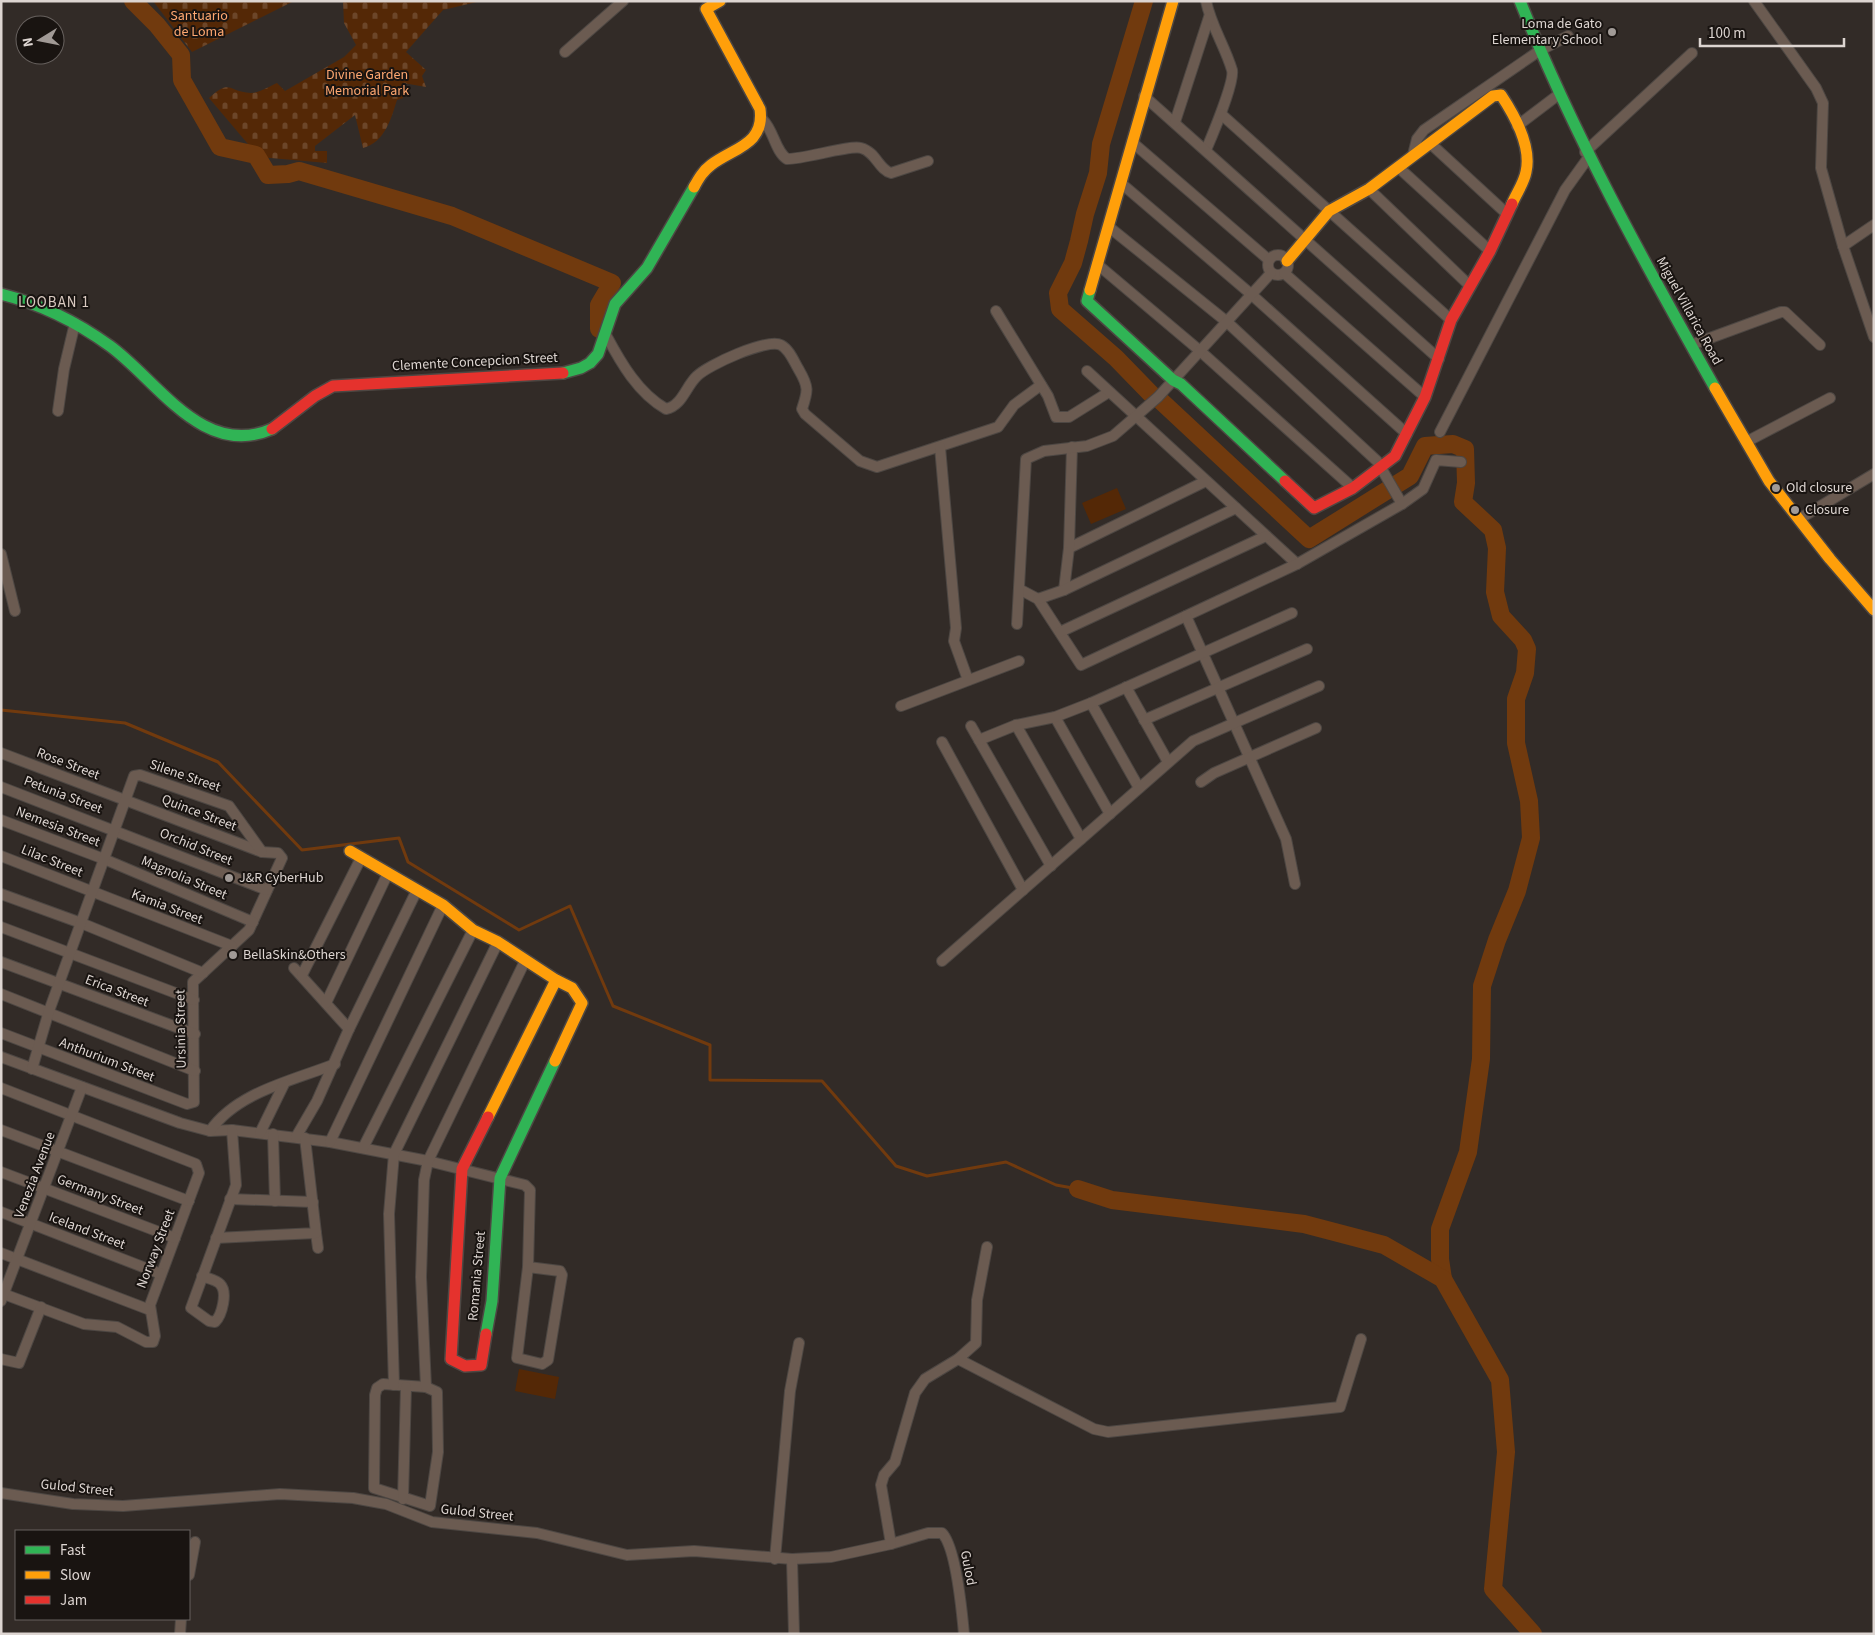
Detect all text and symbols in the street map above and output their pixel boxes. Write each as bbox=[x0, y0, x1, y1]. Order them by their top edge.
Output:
park label: Santuario de Loma bbox=[170, 6, 228, 42]
place label: Loma de Gato Elementary School bbox=[1492, 14, 1602, 50]
north arrow bbox=[15, 15, 65, 65]
scale bar bbox=[1700, 15, 1844, 47]
text: 100 m bbox=[1708, 23, 1746, 44]
marker: Loma de Gato Elementary School bbox=[1606, 26, 1618, 38]
text: N bbox=[18, 36, 39, 48]
park label: Divine Garden Memorial Park bbox=[325, 65, 409, 101]
street label: Miguel Villarica Road bbox=[1651, 253, 1727, 369]
district label: LOOBAN 1 bbox=[18, 292, 90, 313]
street label: Clemente Concepcion Street bbox=[392, 348, 559, 376]
place label: Old closure bbox=[1786, 478, 1852, 498]
marker: Old closure bbox=[1770, 482, 1782, 494]
place label: Closure bbox=[1805, 500, 1849, 520]
marker: Closure bbox=[1789, 504, 1801, 516]
street label: Rose Street bbox=[34, 743, 103, 785]
street label: Silene Street bbox=[147, 755, 223, 798]
street label: Petunia Street bbox=[21, 771, 105, 819]
street label: Quince Street bbox=[159, 790, 240, 837]
street label: Nemesia Street bbox=[13, 802, 103, 852]
street label: Orchid Street bbox=[157, 823, 236, 871]
street label: Lilac Street bbox=[18, 840, 86, 883]
street label: Magnolia Street bbox=[138, 851, 230, 905]
place label: J&R CyberHub bbox=[239, 868, 324, 888]
marker: J&R CyberHub bbox=[223, 872, 235, 884]
street label: Kamia Street bbox=[128, 884, 206, 930]
place label: BellaSkin&Others bbox=[243, 945, 346, 965]
marker: BellaSkin&Others bbox=[227, 949, 239, 961]
street label: Erica Street bbox=[82, 970, 152, 1012]
street label: Ursinia Street bbox=[170, 989, 192, 1069]
street label: Anthurium Street bbox=[56, 1033, 158, 1087]
street label: Venezia Avenue bbox=[9, 1129, 61, 1221]
street label: Germany Street bbox=[54, 1169, 146, 1221]
street label: Norway Street bbox=[132, 1206, 180, 1291]
street label: Iceland Street bbox=[46, 1207, 128, 1255]
street label: Romania Street bbox=[463, 1230, 491, 1322]
street label: Gulod Street bbox=[40, 1474, 115, 1502]
street label: Gulod Street bbox=[440, 1499, 515, 1527]
legend bbox=[15, 1530, 190, 1620]
text: Fast bbox=[60, 1540, 86, 1561]
street label: Gulod bbox=[955, 1549, 981, 1587]
text: Slow bbox=[60, 1565, 91, 1586]
text: Jam bbox=[60, 1590, 87, 1611]

